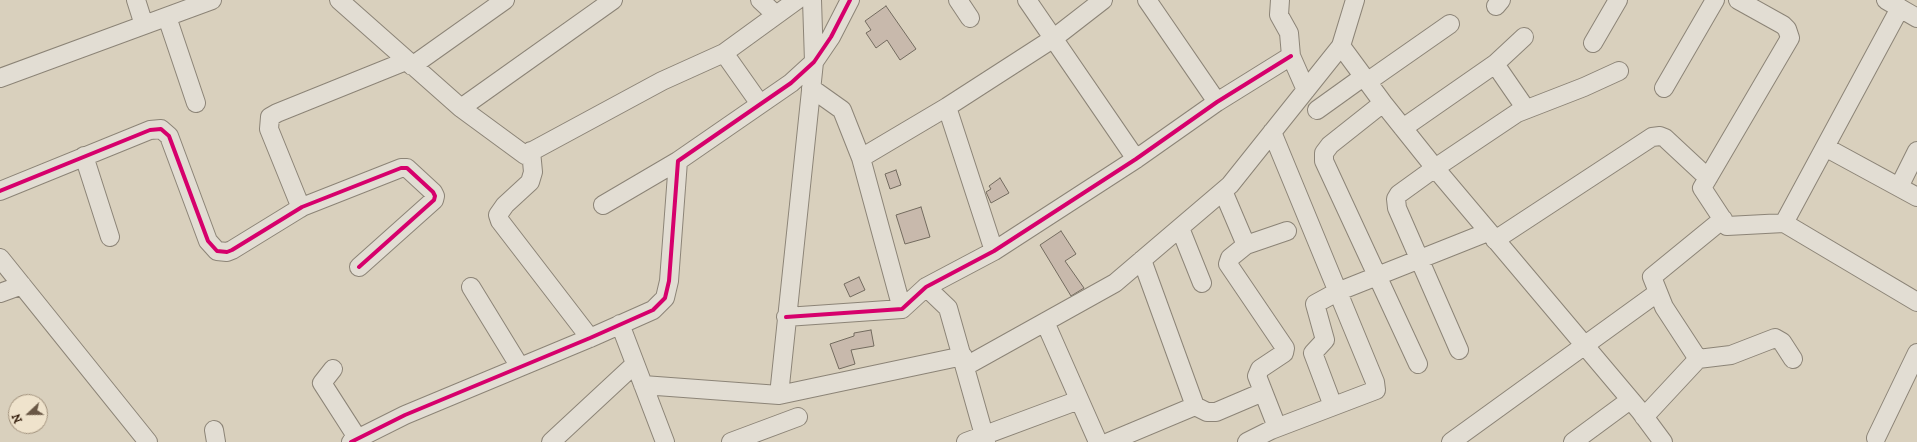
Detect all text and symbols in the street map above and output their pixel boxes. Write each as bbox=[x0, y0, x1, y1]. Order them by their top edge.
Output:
north arrow bbox=[8, 394, 48, 434]
text: N bbox=[10, 411, 26, 425]

